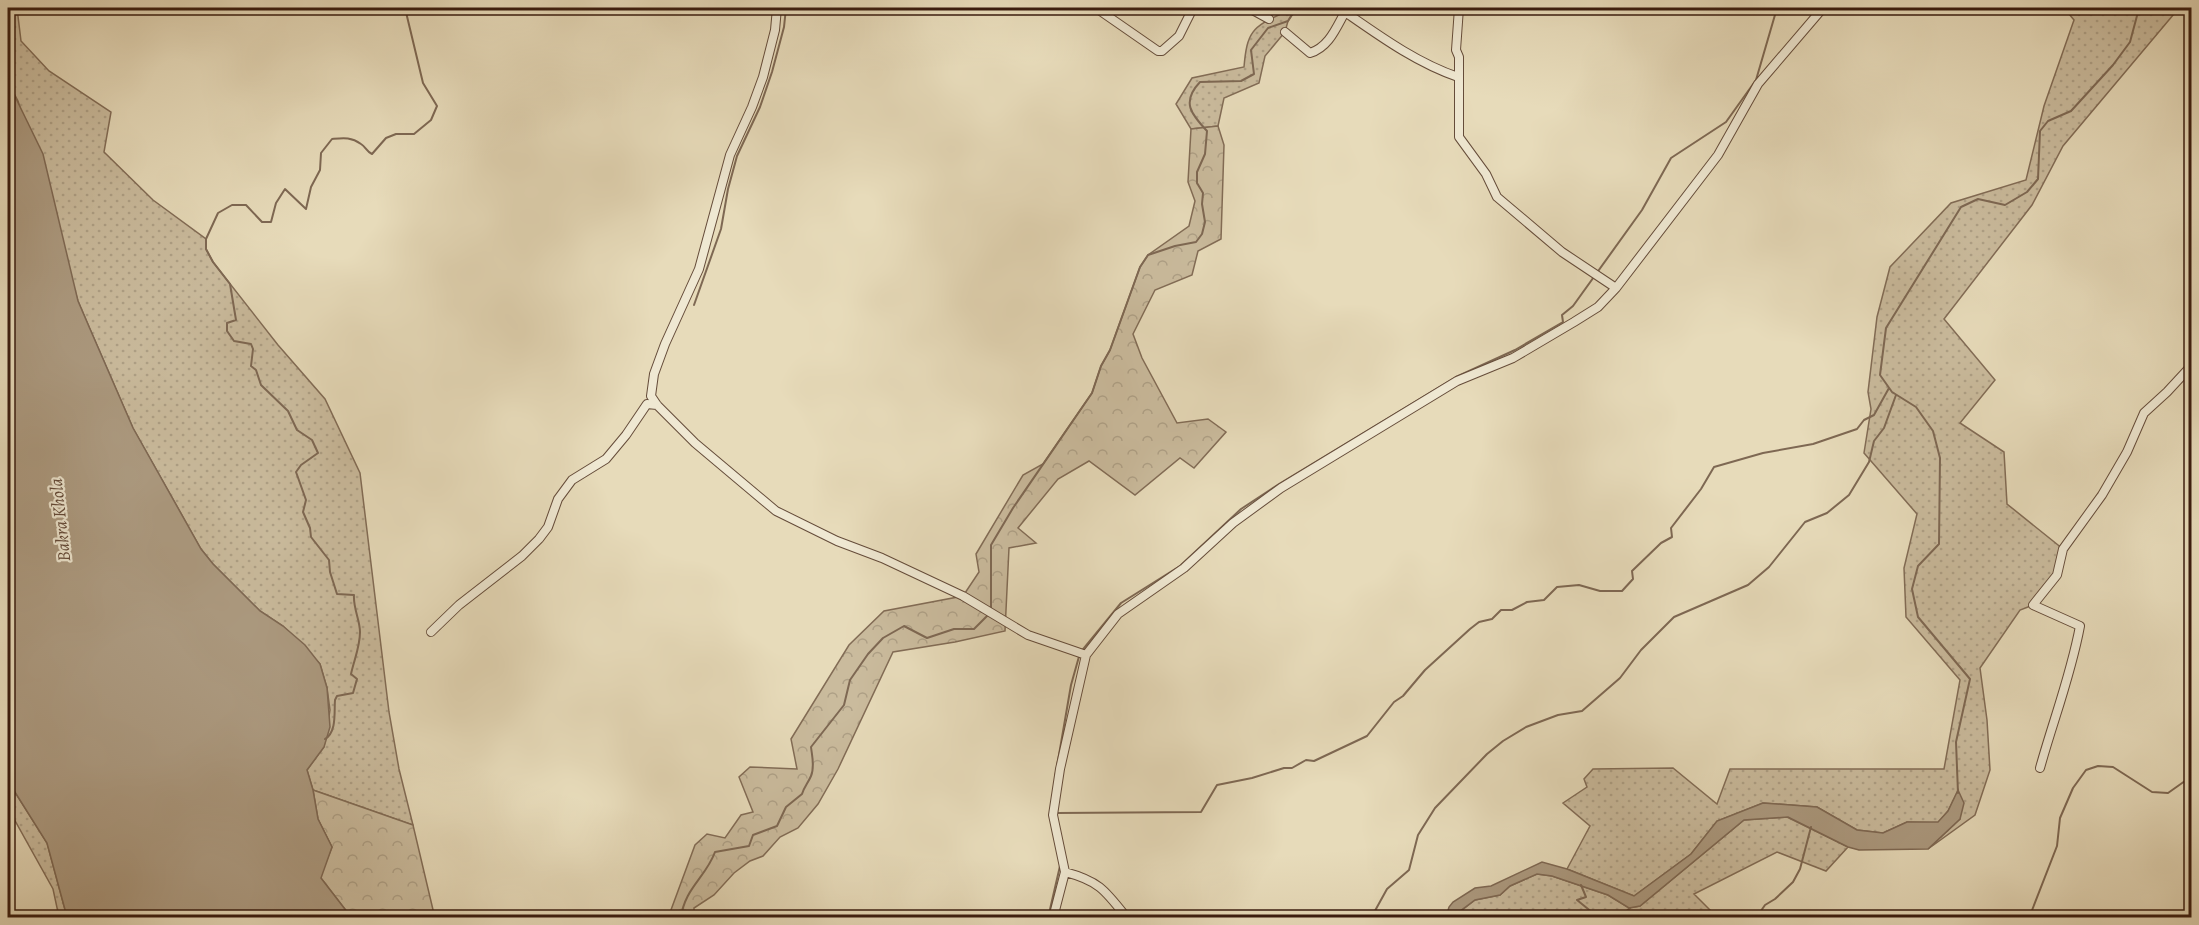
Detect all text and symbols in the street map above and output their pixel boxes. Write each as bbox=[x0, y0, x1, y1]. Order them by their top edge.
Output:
water label: Bakra Khola bbox=[44, 477, 76, 563]

